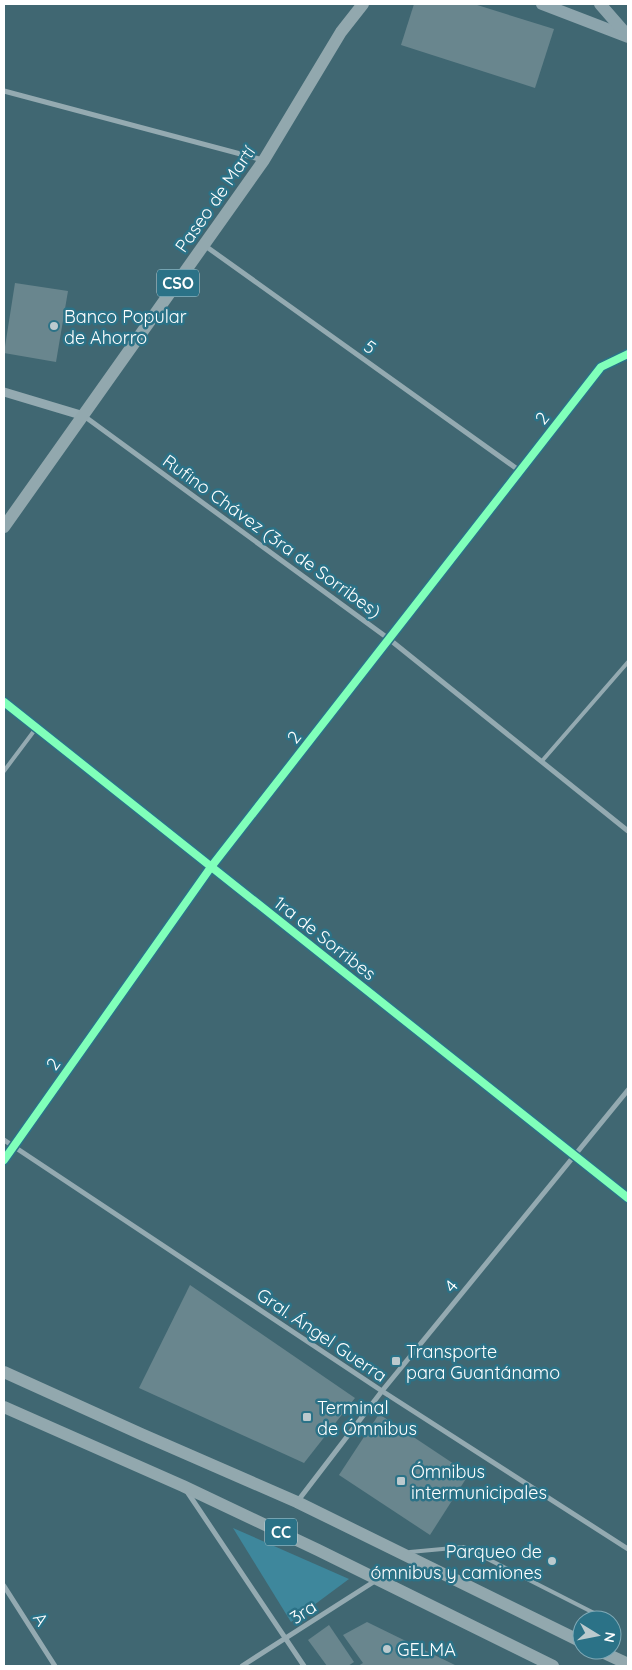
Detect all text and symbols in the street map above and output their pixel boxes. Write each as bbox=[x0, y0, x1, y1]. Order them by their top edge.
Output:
street label: Paseo de Martí bbox=[170, 141, 260, 257]
road number: CSO bbox=[157, 270, 199, 296]
place label: Banco Popular de Ahorro bbox=[64, 305, 187, 349]
marker: Banco Popular de Ahorro bbox=[48, 320, 60, 332]
street label: 5 bbox=[359, 335, 381, 359]
street label: 2 bbox=[530, 407, 554, 429]
street label: Rufino Chávez (3ra de Sorribes) bbox=[158, 449, 386, 623]
street label: 2 bbox=[282, 726, 306, 748]
street label: 1ra de Sorribes bbox=[269, 891, 381, 985]
street label: 2 bbox=[41, 1053, 65, 1075]
street label: 4 bbox=[439, 1275, 463, 1297]
street label: Gral. Ángel Guerra bbox=[253, 1283, 391, 1387]
place label: Transporte para Guantánamo bbox=[406, 1340, 560, 1384]
marker: Transporte para Guantánamo bbox=[390, 1355, 402, 1367]
place label: Terminal de Ómnibus bbox=[317, 1396, 417, 1440]
marker: Terminal de Ómnibus bbox=[301, 1411, 313, 1423]
place label: Ómnibus intermunicipales bbox=[411, 1460, 547, 1504]
marker: Ómnibus intermunicipales bbox=[395, 1475, 407, 1487]
road number: CC bbox=[265, 1518, 297, 1545]
place label: Parqueo de ómnibus y camiones bbox=[370, 1540, 542, 1584]
marker: Parqueo de ómnibus y camiones bbox=[546, 1555, 558, 1567]
street label: 3ra bbox=[285, 1595, 321, 1629]
street label: A bbox=[28, 1608, 54, 1630]
north arrow bbox=[572, 1610, 622, 1660]
text: N bbox=[600, 1631, 620, 1644]
place label: GELMA bbox=[397, 1638, 456, 1661]
marker: GELMA bbox=[381, 1643, 393, 1655]

